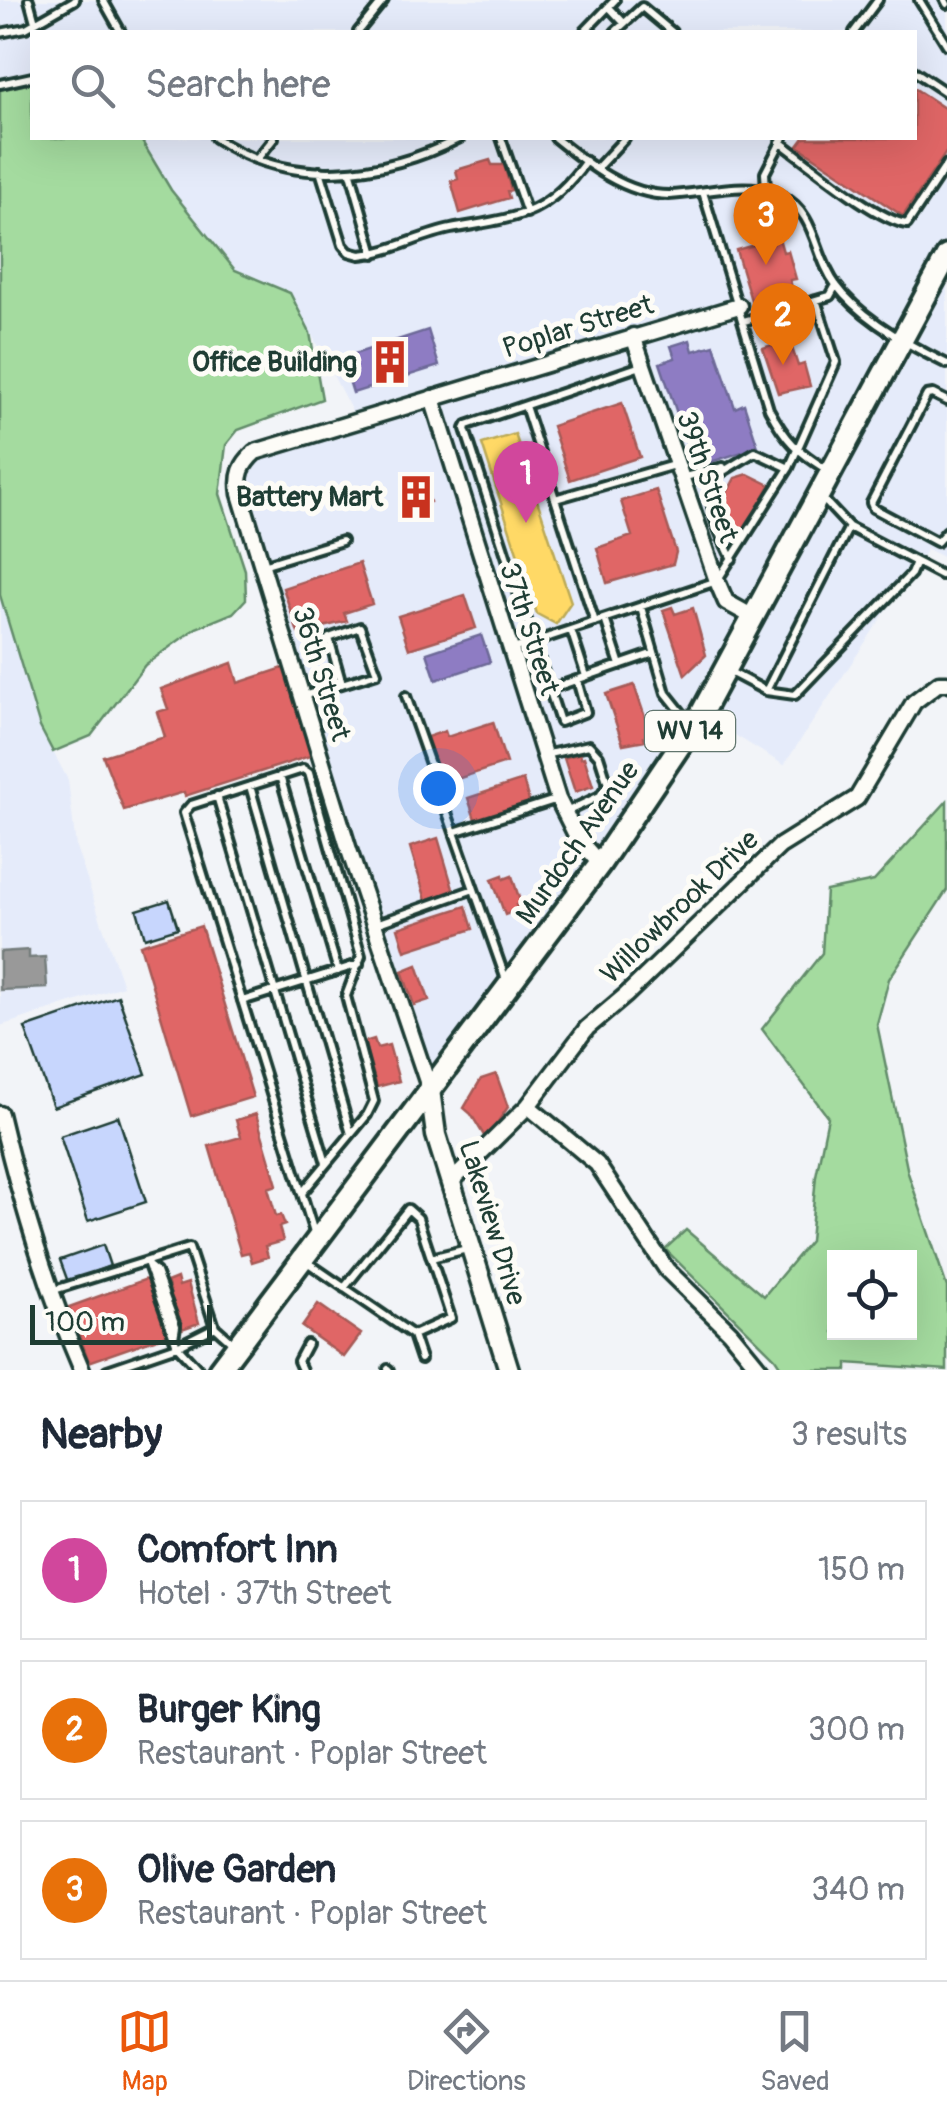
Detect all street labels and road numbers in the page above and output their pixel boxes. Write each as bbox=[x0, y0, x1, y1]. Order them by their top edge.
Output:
street label: Poplar Street bbox=[498, 287, 658, 366]
street label: 39th Street bbox=[668, 407, 746, 548]
street label: 37th Street bbox=[491, 559, 567, 700]
street label: 36th Street bbox=[284, 603, 358, 746]
road number: WV 14 bbox=[645, 711, 735, 751]
street label: Murdoch Avenue bbox=[509, 754, 647, 931]
street label: Willowbrook Drive bbox=[594, 822, 767, 991]
street label: Lakeview Drive bbox=[450, 1136, 534, 1310]

